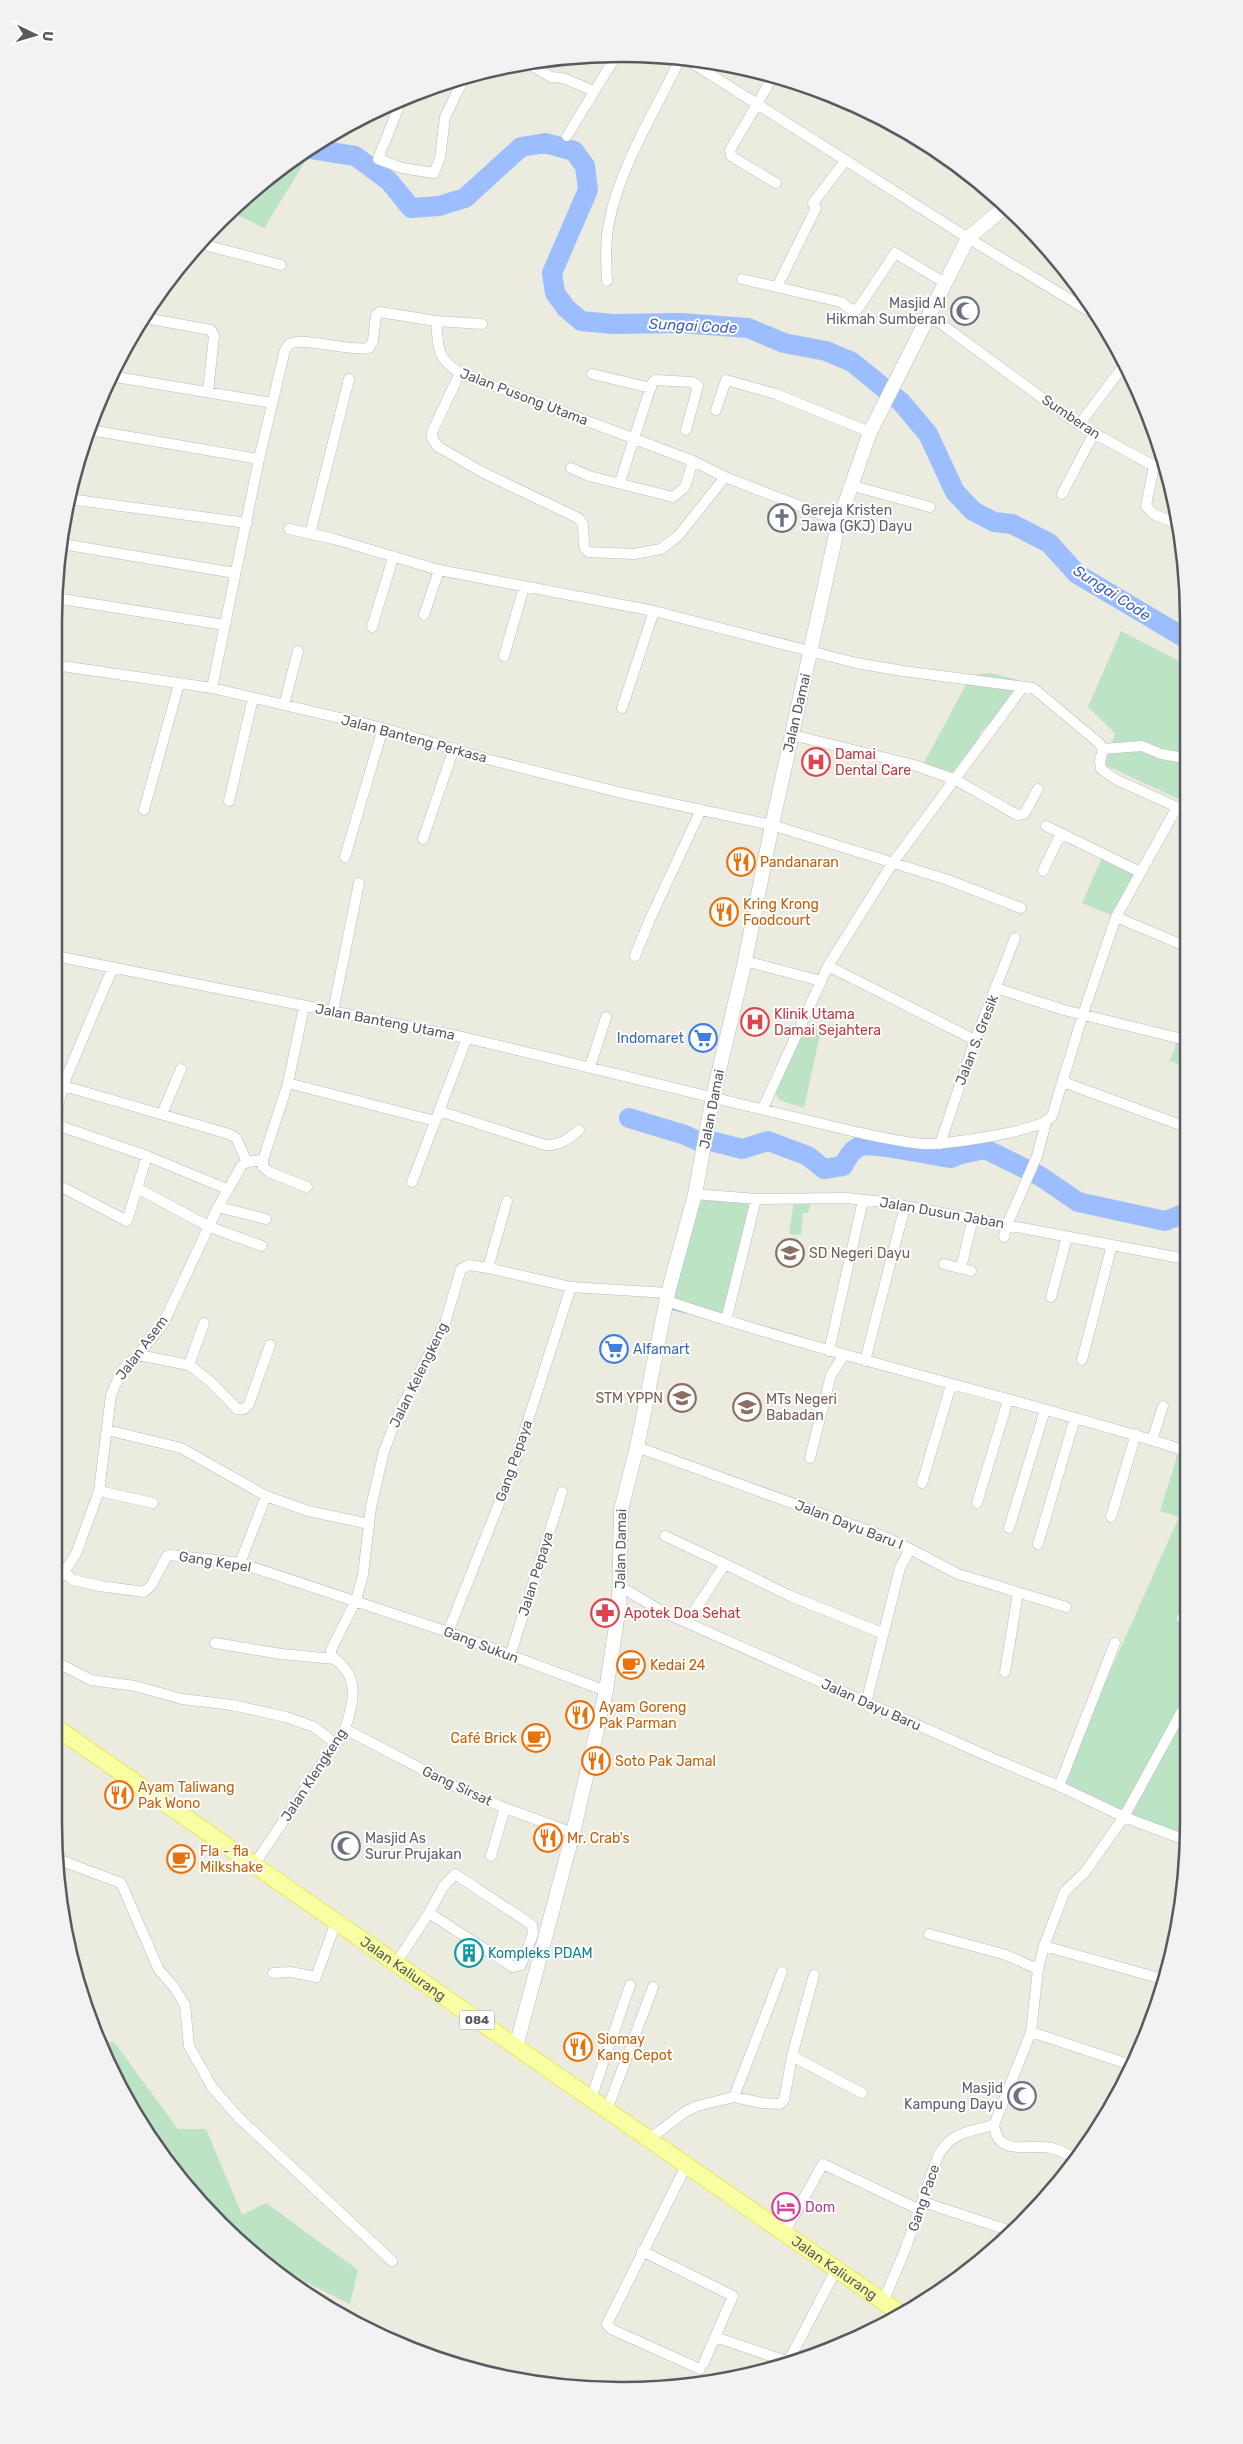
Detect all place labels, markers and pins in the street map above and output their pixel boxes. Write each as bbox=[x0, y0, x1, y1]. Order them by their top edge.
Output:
place label: Masjid Al Hikmah Sumberan bbox=[826, 295, 946, 328]
mosque icon: Masjid Al Hikmah Sumberan bbox=[950, 296, 980, 326]
place label: Gereja Kristen Jawa (GKJ) Dayu bbox=[801, 502, 912, 535]
church icon: Gereja Kristen Jawa (GKJ) Dayu bbox=[767, 503, 797, 533]
place label: Damai Dental Care bbox=[835, 746, 911, 779]
hospital icon: Damai Dental Care bbox=[801, 747, 831, 777]
restaurant icon: Pandanaran bbox=[726, 847, 756, 877]
place label: Pandanaran bbox=[760, 854, 839, 871]
place label: Kring Krong Foodcourt bbox=[743, 896, 819, 929]
restaurant icon: Kring Krong Foodcourt bbox=[709, 897, 739, 927]
place label: Klinik Utama Damai Sejahtera bbox=[774, 1006, 881, 1039]
hospital icon: Klinik Utama Damai Sejahtera bbox=[740, 1007, 770, 1037]
supermarket icon: Indomaret bbox=[688, 1023, 718, 1053]
place label: Indomaret bbox=[617, 1030, 685, 1047]
school or university icon: SD Negeri Dayu bbox=[775, 1238, 805, 1268]
place label: SD Negeri Dayu bbox=[809, 1245, 910, 1262]
supermarket icon: Alfamart bbox=[599, 1334, 629, 1364]
place label: Alfamart bbox=[633, 1341, 690, 1358]
school or university icon: STM YPPN bbox=[667, 1383, 697, 1413]
place label: STM YPPN bbox=[595, 1390, 663, 1407]
place label: MTs Negeri Babadan bbox=[766, 1391, 837, 1424]
school or university icon: MTs Negeri Babadan bbox=[732, 1392, 762, 1422]
pharmacy icon: Apotek Doa Sehat bbox=[590, 1598, 620, 1628]
place label: Apotek Doa Sehat bbox=[624, 1605, 741, 1622]
cafe icon: Kedai 24 bbox=[616, 1650, 646, 1680]
place label: Kedai 24 bbox=[650, 1657, 706, 1674]
place label: Ayam Goreng Pak Parman bbox=[599, 1699, 686, 1732]
restaurant icon: Ayam Goreng Pak Parman bbox=[565, 1700, 595, 1730]
cafe icon: Café Brick bbox=[521, 1723, 551, 1753]
place label: Café Brick bbox=[450, 1730, 518, 1747]
restaurant icon: Soto Pak Jamal bbox=[581, 1746, 611, 1776]
place label: Soto Pak Jamal bbox=[615, 1753, 716, 1770]
place label: Ayam Taliwang Pak Wono bbox=[138, 1779, 235, 1812]
restaurant icon: Ayam Taliwang Pak Wono bbox=[104, 1780, 134, 1810]
restaurant icon: Mr. Crab's bbox=[533, 1823, 563, 1853]
place label: Masjid As Surur Prujakan bbox=[365, 1830, 462, 1863]
place label: Mr. Crab's bbox=[567, 1830, 630, 1847]
mosque icon: Masjid As Surur Prujakan bbox=[331, 1831, 361, 1861]
place label: Fla - fla Milkshake bbox=[200, 1843, 263, 1876]
cafe icon: Fla - fla Milkshake bbox=[166, 1844, 196, 1874]
building icon: Kompleks PDAM bbox=[454, 1938, 484, 1968]
place label: Kompleks PDAM bbox=[488, 1945, 593, 1962]
place label: Siomay Kang Cepot bbox=[597, 2031, 673, 2064]
restaurant icon: Siomay Kang Cepot bbox=[563, 2032, 593, 2062]
place label: Masjid Kampung Dayu bbox=[904, 2080, 1003, 2113]
mosque icon: Masjid Kampung Dayu bbox=[1007, 2081, 1037, 2111]
hotel icon: Dom bbox=[771, 2192, 801, 2222]
place label: Dom bbox=[805, 2199, 835, 2216]

